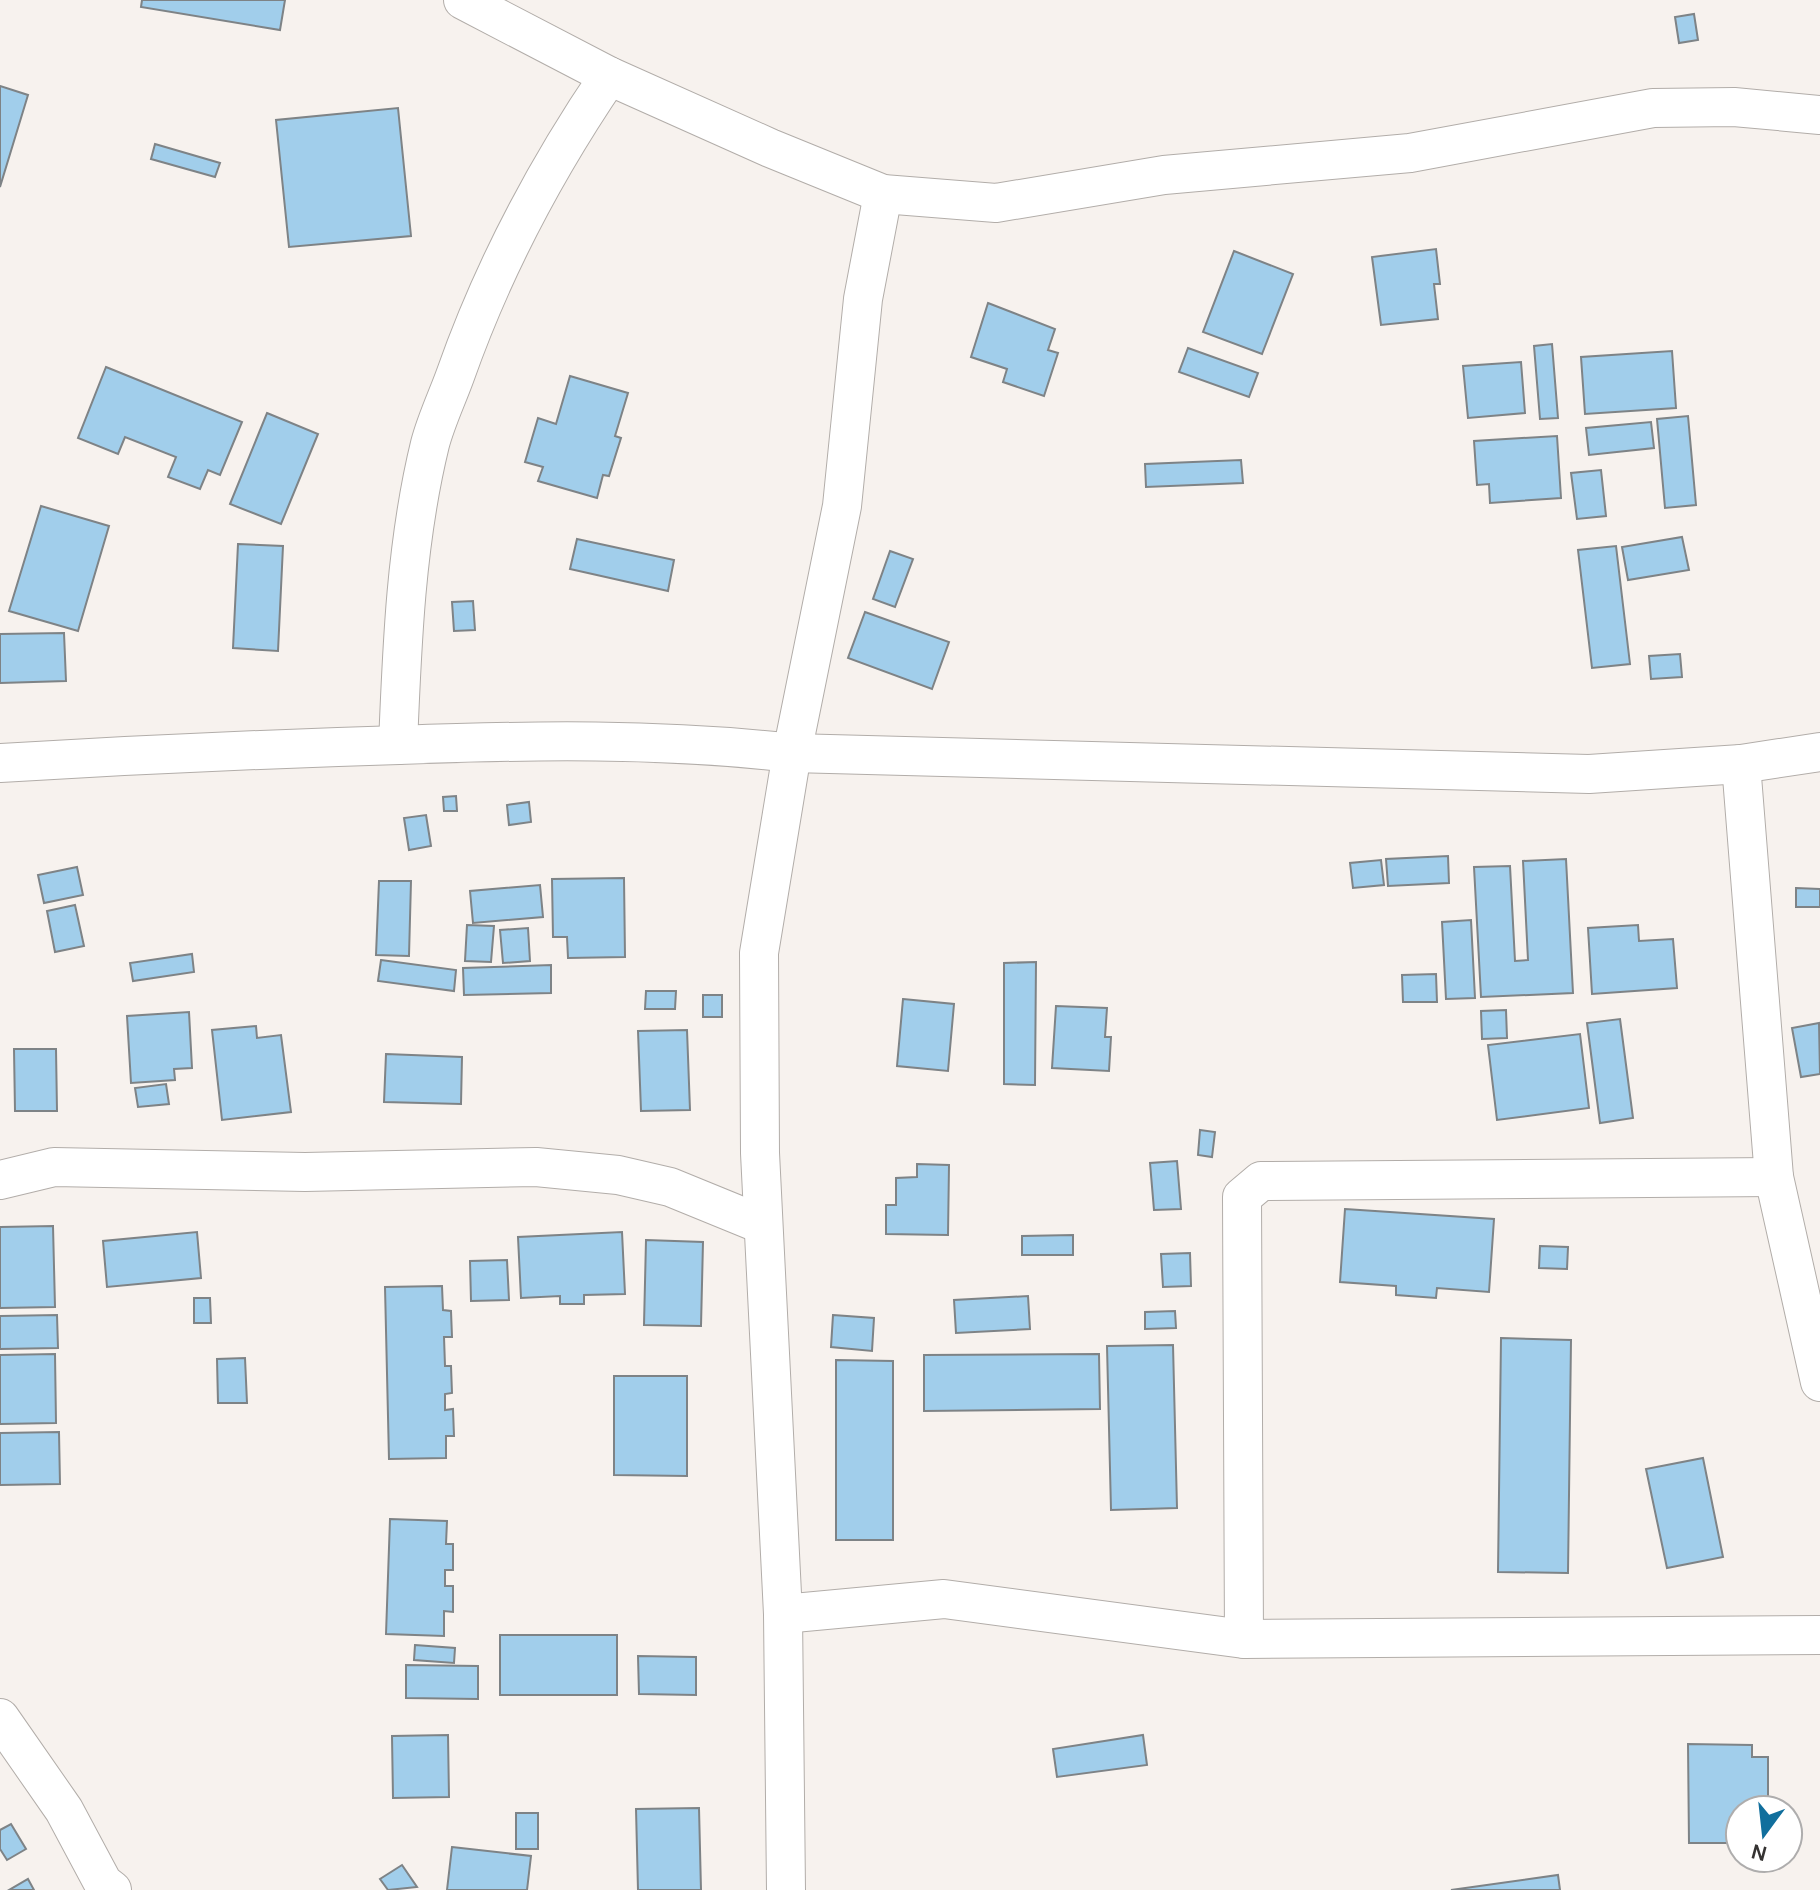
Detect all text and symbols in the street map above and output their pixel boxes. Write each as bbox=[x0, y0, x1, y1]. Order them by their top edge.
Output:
north arrow bbox=[1724, 1794, 1804, 1874]
text: N bbox=[1748, 1838, 1770, 1867]

